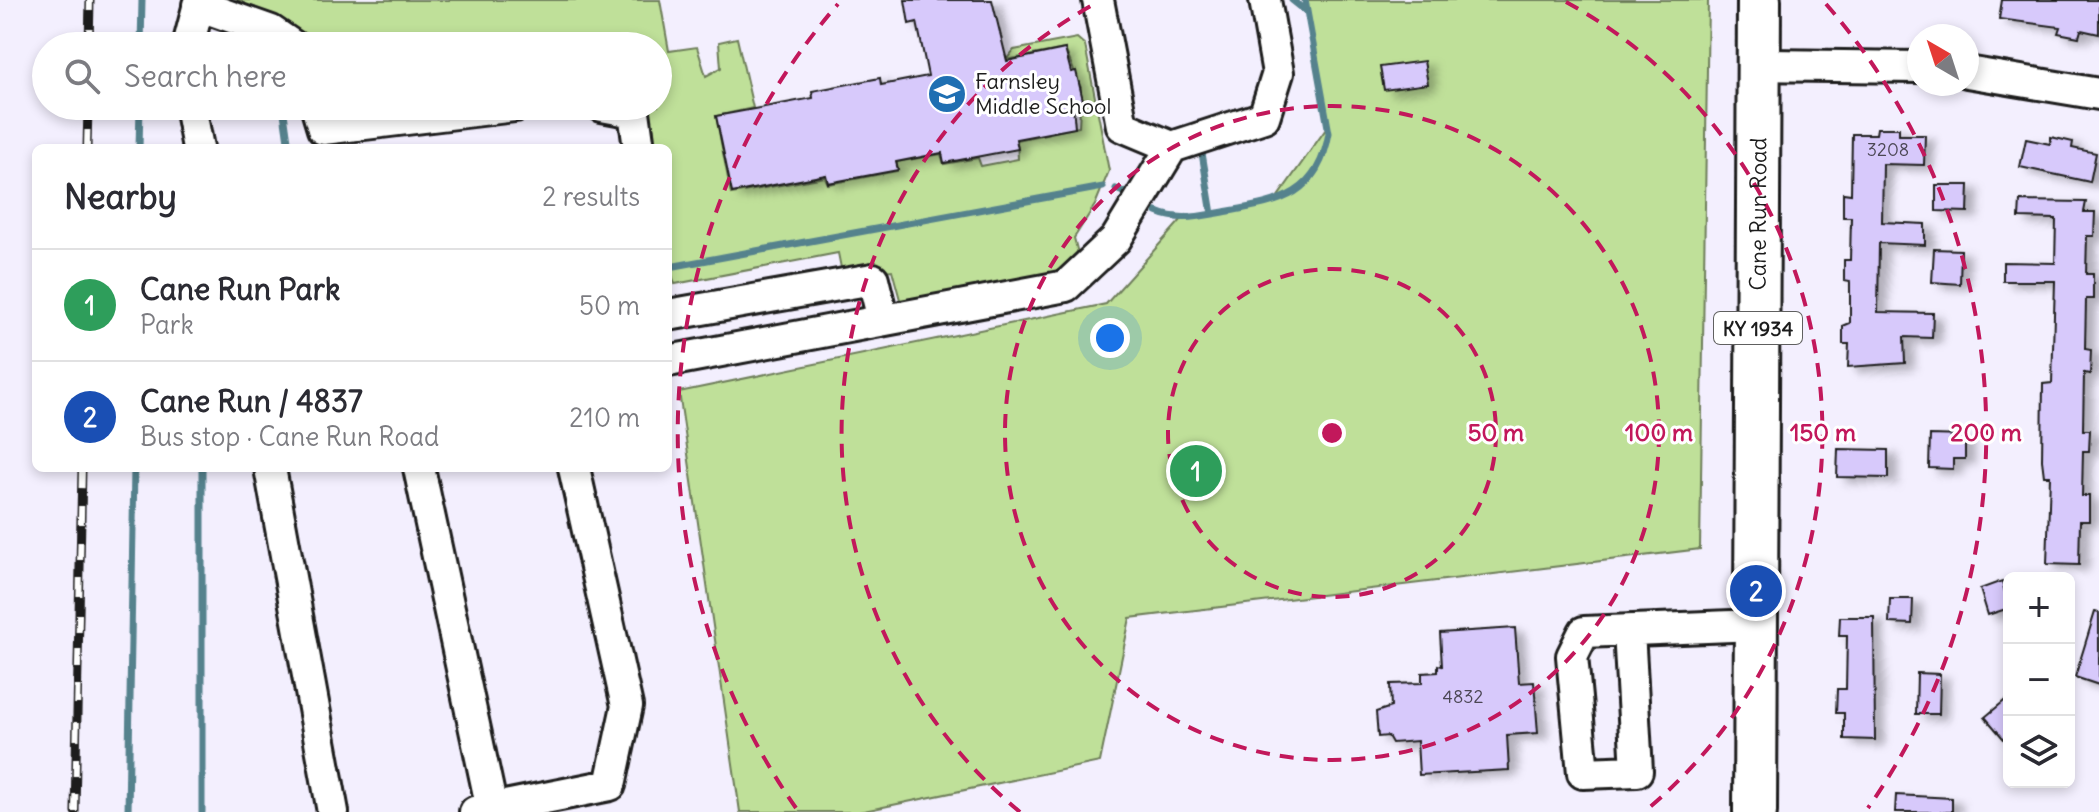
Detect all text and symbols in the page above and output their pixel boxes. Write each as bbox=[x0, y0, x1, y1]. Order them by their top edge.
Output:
north arrow bbox=[1907, 24, 1979, 96]
search box bbox=[32, 32, 672, 120]
icon: search bbox=[60, 54, 104, 98]
text: Search here bbox=[124, 57, 287, 95]
place label: Farnsley Middle School bbox=[975, 67, 1111, 120]
school or university icon: Farnsley Middle School bbox=[926, 73, 968, 115]
street label: Cane Run Road bbox=[1744, 137, 1772, 291]
house number: 3208 bbox=[1867, 138, 1909, 161]
text: Nearby bbox=[64, 175, 177, 218]
text: 2 results bbox=[542, 180, 640, 213]
text: Cane Run Park bbox=[140, 270, 340, 308]
text: 1 bbox=[85, 289, 95, 322]
text: 50 m bbox=[579, 289, 640, 322]
text: Park bbox=[140, 308, 194, 341]
road number: KY 1934 bbox=[1714, 312, 1802, 344]
your location bbox=[1090, 318, 1130, 358]
text: Cane Run / 4837 bbox=[140, 382, 363, 420]
text: 2 bbox=[83, 401, 97, 434]
text: 210 m bbox=[569, 401, 640, 434]
text: 50 m bbox=[1468, 417, 1524, 447]
text: 100 m bbox=[1625, 417, 1693, 447]
text: 150 m bbox=[1790, 417, 1856, 447]
text: 200 m bbox=[1950, 417, 2022, 447]
centre of rings bbox=[1318, 419, 1346, 447]
text: Bus stop · Cane Run Road bbox=[140, 420, 439, 453]
pin: 1 bbox=[1170, 441, 1222, 501]
pin: 2 bbox=[1730, 561, 1782, 621]
map controls bbox=[2003, 572, 2075, 788]
button: + bbox=[2003, 572, 2075, 644]
button: − bbox=[2003, 644, 2075, 716]
house number: 4832 bbox=[1443, 685, 1484, 708]
button: layers bbox=[2003, 716, 2075, 788]

